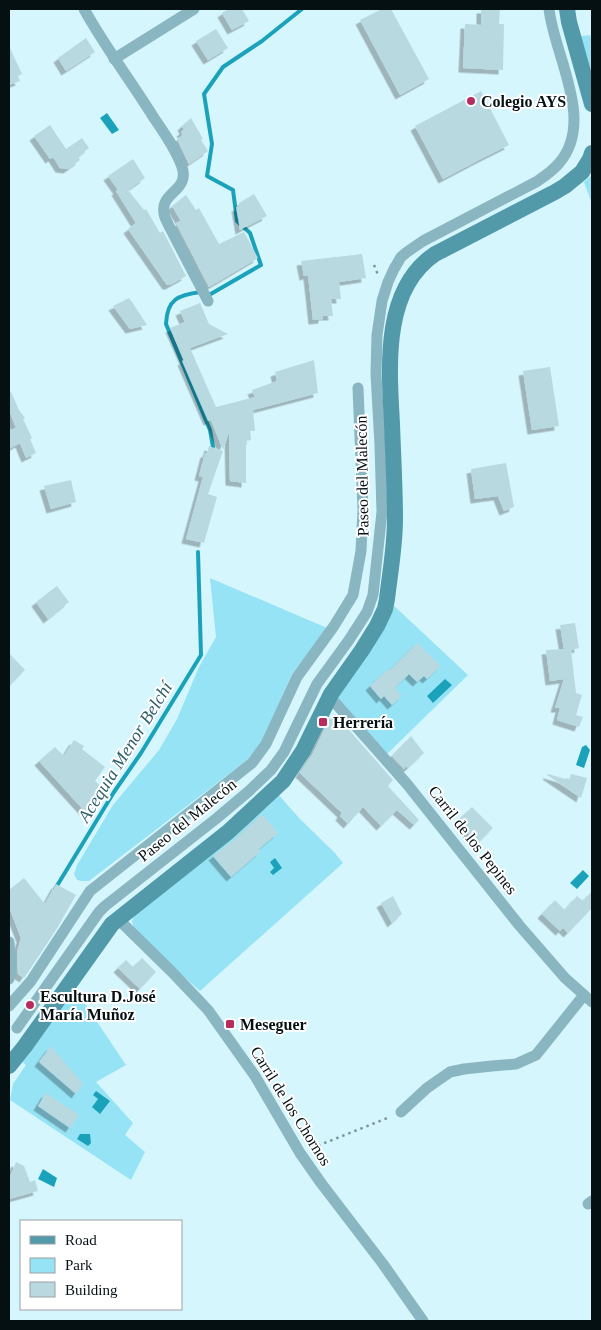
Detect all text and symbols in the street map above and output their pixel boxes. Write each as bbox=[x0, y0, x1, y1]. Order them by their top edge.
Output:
place label: Colegio AYS bbox=[481, 93, 566, 111]
marker: Colegio AYS bbox=[465, 95, 477, 107]
street label: Paseo del Malecón bbox=[352, 415, 372, 537]
water label: Acequia Menor Belchí bbox=[73, 676, 177, 827]
place label: Herrería bbox=[333, 714, 393, 731]
marker: Herrería bbox=[317, 716, 329, 728]
street label: Paseo del Malecón bbox=[135, 775, 239, 865]
street label: Carril de los Pepines bbox=[425, 782, 521, 898]
place label: Escultura D.José María Muñoz bbox=[40, 988, 156, 1023]
marker: Escultura D.José María Muñoz bbox=[24, 999, 36, 1011]
place label: Meseguer bbox=[240, 1016, 307, 1034]
marker: Meseguer bbox=[224, 1018, 236, 1030]
street label: Carril de los Chornos bbox=[247, 1043, 335, 1169]
legend bbox=[20, 1220, 182, 1310]
text: Road bbox=[65, 1232, 97, 1248]
text: Park bbox=[65, 1257, 93, 1273]
text: Building bbox=[65, 1282, 118, 1298]

